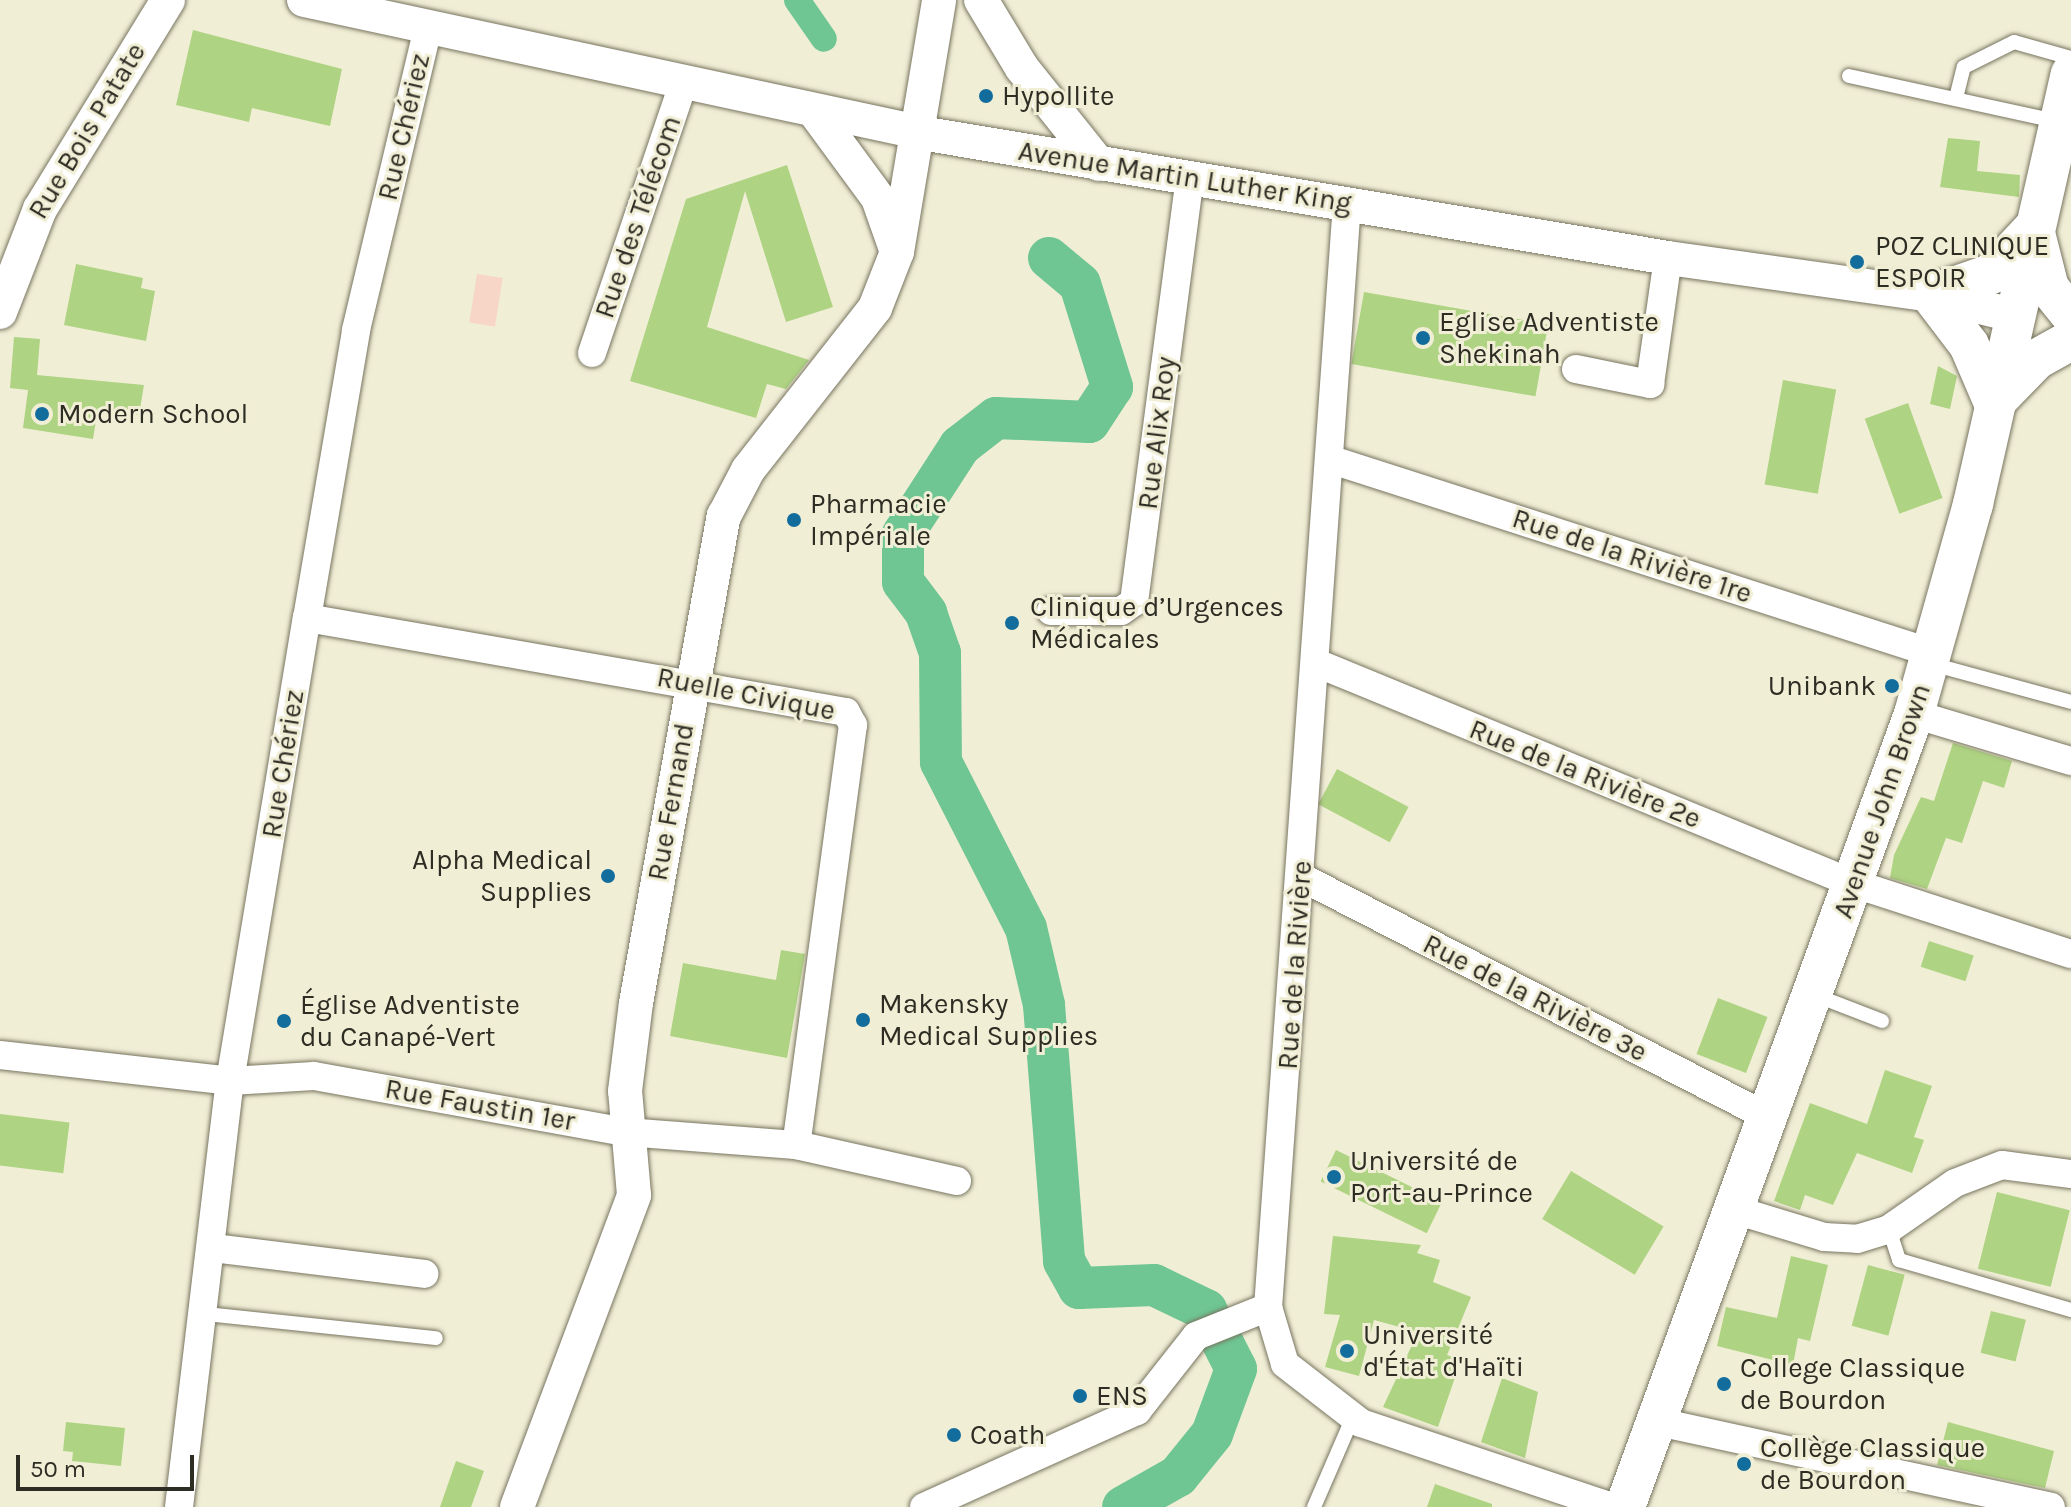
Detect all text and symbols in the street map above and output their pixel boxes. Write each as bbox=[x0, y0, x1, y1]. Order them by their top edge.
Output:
street label: Rue Bois Patate bbox=[21, 37, 153, 225]
street label: Rue Chériez bbox=[371, 50, 437, 204]
place label: Hypollite bbox=[1002, 79, 1114, 113]
marker: Hypollite bbox=[977, 87, 995, 105]
street label: Rue des Télécom bbox=[588, 111, 688, 323]
street label: Avenue Martin Luther King bbox=[1016, 134, 1354, 220]
place label: POZ CLINIQUE ESPOIR bbox=[1875, 229, 2049, 295]
marker: POZ CLINIQUE ESPOIR bbox=[1846, 251, 1868, 273]
place label: Eglise Adventiste Shekinah bbox=[1439, 305, 1659, 371]
marker: Eglise Adventiste Shekinah bbox=[1414, 329, 1432, 347]
street label: Rue Alix Roy bbox=[1131, 355, 1183, 511]
place label: Modern School bbox=[58, 397, 248, 431]
marker: Modern School bbox=[33, 405, 51, 423]
place label: Pharmacie Impériale bbox=[810, 487, 947, 553]
street label: Rue de la Rivière 1re bbox=[1508, 501, 1756, 611]
marker: Pharmacie Impériale bbox=[785, 511, 803, 529]
place label: Clinique d’Urgences Médicales bbox=[1030, 590, 1284, 656]
marker: Clinique d’Urgences Médicales bbox=[1001, 612, 1023, 634]
street label: Ruelle Civique bbox=[654, 660, 838, 728]
place label: Unibank bbox=[1768, 669, 1876, 703]
marker: Unibank bbox=[1883, 677, 1901, 695]
street label: Avenue John Brown bbox=[1826, 679, 1938, 923]
street label: Rue Chériez bbox=[255, 687, 311, 841]
street label: Rue de la Rivière 2e bbox=[1464, 712, 1706, 836]
street label: Rue Fernand bbox=[641, 721, 701, 883]
place label: Alpha Medical Supplies bbox=[412, 843, 592, 909]
street label: Rue de la Rivière bbox=[1271, 859, 1319, 1071]
marker: Alpha Medical Supplies bbox=[599, 867, 617, 885]
street label: Rue de la Rivière 3e bbox=[1417, 927, 1653, 1069]
place label: Makensky Medical Supplies bbox=[879, 987, 1098, 1053]
place label: Église Adventiste du Canapé-Vert bbox=[300, 988, 520, 1054]
marker: Makensky Medical Supplies bbox=[854, 1011, 872, 1029]
marker: Église Adventiste du Canapé-Vert bbox=[275, 1012, 293, 1030]
street label: Rue Faustin 1er bbox=[382, 1072, 578, 1138]
place label: Université de Port-au-Prince bbox=[1350, 1144, 1533, 1210]
marker: Université de Port-au-Prince bbox=[1325, 1168, 1343, 1186]
place label: Université d'État d'Haïti bbox=[1363, 1318, 1524, 1384]
marker: Université d'État d'Haïti bbox=[1338, 1342, 1356, 1360]
place label: College Classique de Bourdon bbox=[1740, 1351, 1965, 1417]
marker: College Classique de Bourdon bbox=[1715, 1375, 1733, 1393]
place label: ENS bbox=[1096, 1379, 1148, 1413]
marker: ENS bbox=[1071, 1387, 1089, 1405]
place label: Coath bbox=[970, 1418, 1045, 1452]
marker: Coath bbox=[945, 1426, 963, 1444]
place label: Collège Classique de Bourdon bbox=[1760, 1431, 1985, 1497]
scale bar bbox=[20, 1439, 198, 1489]
text: 50 m bbox=[30, 1455, 86, 1483]
marker: Collège Classique de Bourdon bbox=[1735, 1455, 1753, 1473]

